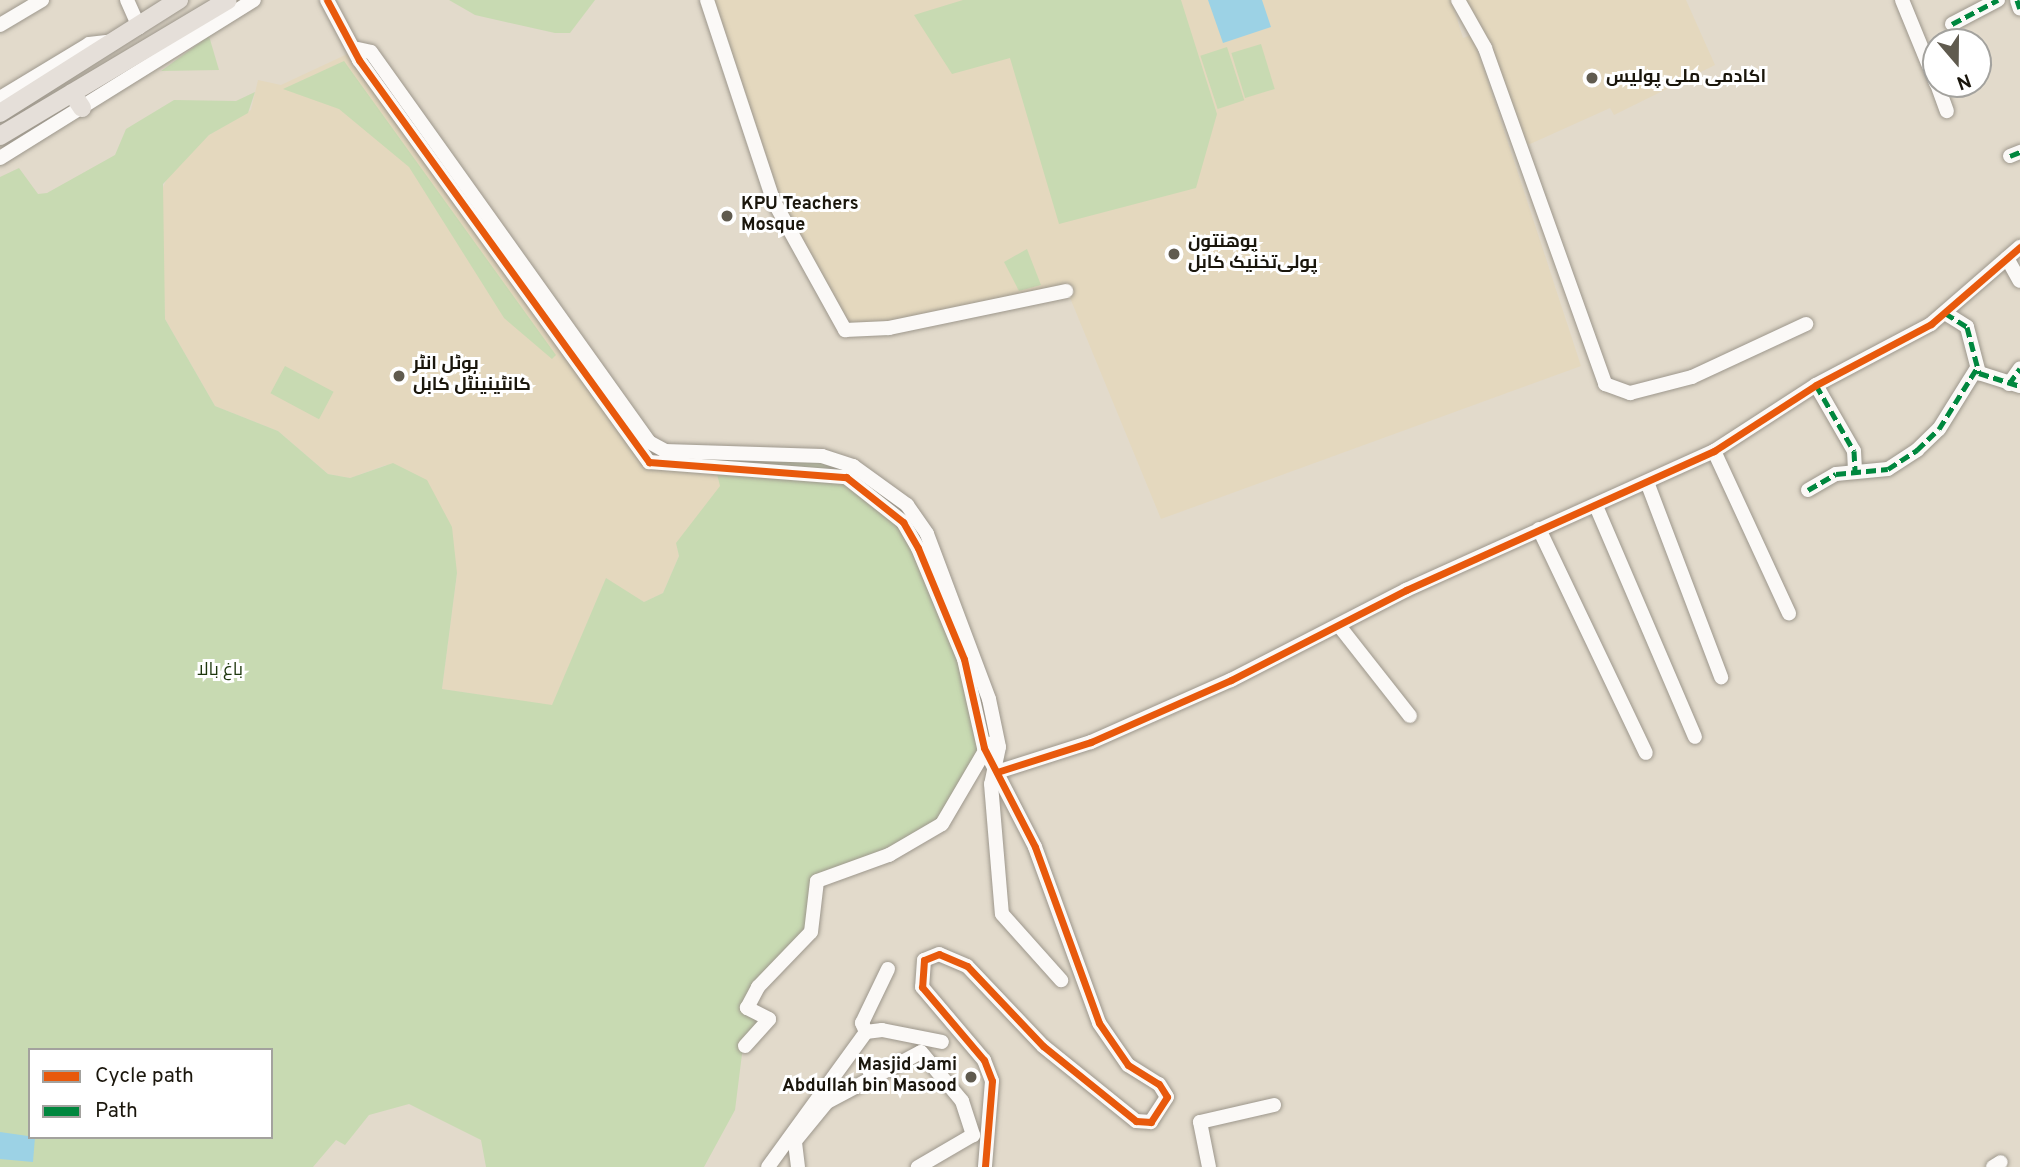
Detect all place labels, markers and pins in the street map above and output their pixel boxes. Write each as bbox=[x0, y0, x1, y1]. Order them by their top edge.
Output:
place label: اکادمی ملی پولیس bbox=[1606, 67, 1766, 89]
marker: اکادمی ملی پولیس bbox=[1584, 70, 1600, 86]
place label: KPU Teachers Mosque bbox=[741, 195, 859, 238]
marker: KPU Teachers Mosque bbox=[719, 208, 735, 224]
place label: پوهنتون پولی‌تخنیک کابل bbox=[1188, 233, 1317, 276]
marker: پوهنتون پولی‌تخنیک کابل bbox=[1166, 246, 1182, 262]
place label: ہوٹل انٹر کانٹینینٹل کابل bbox=[413, 355, 531, 398]
marker: ہوٹل انٹر کانٹینینٹل کابل bbox=[391, 368, 407, 384]
place label: Masjid Jami Abdullah bin Masood bbox=[782, 1056, 957, 1098]
marker: Masjid Jami Abdullah bin Masood bbox=[963, 1069, 979, 1085]

